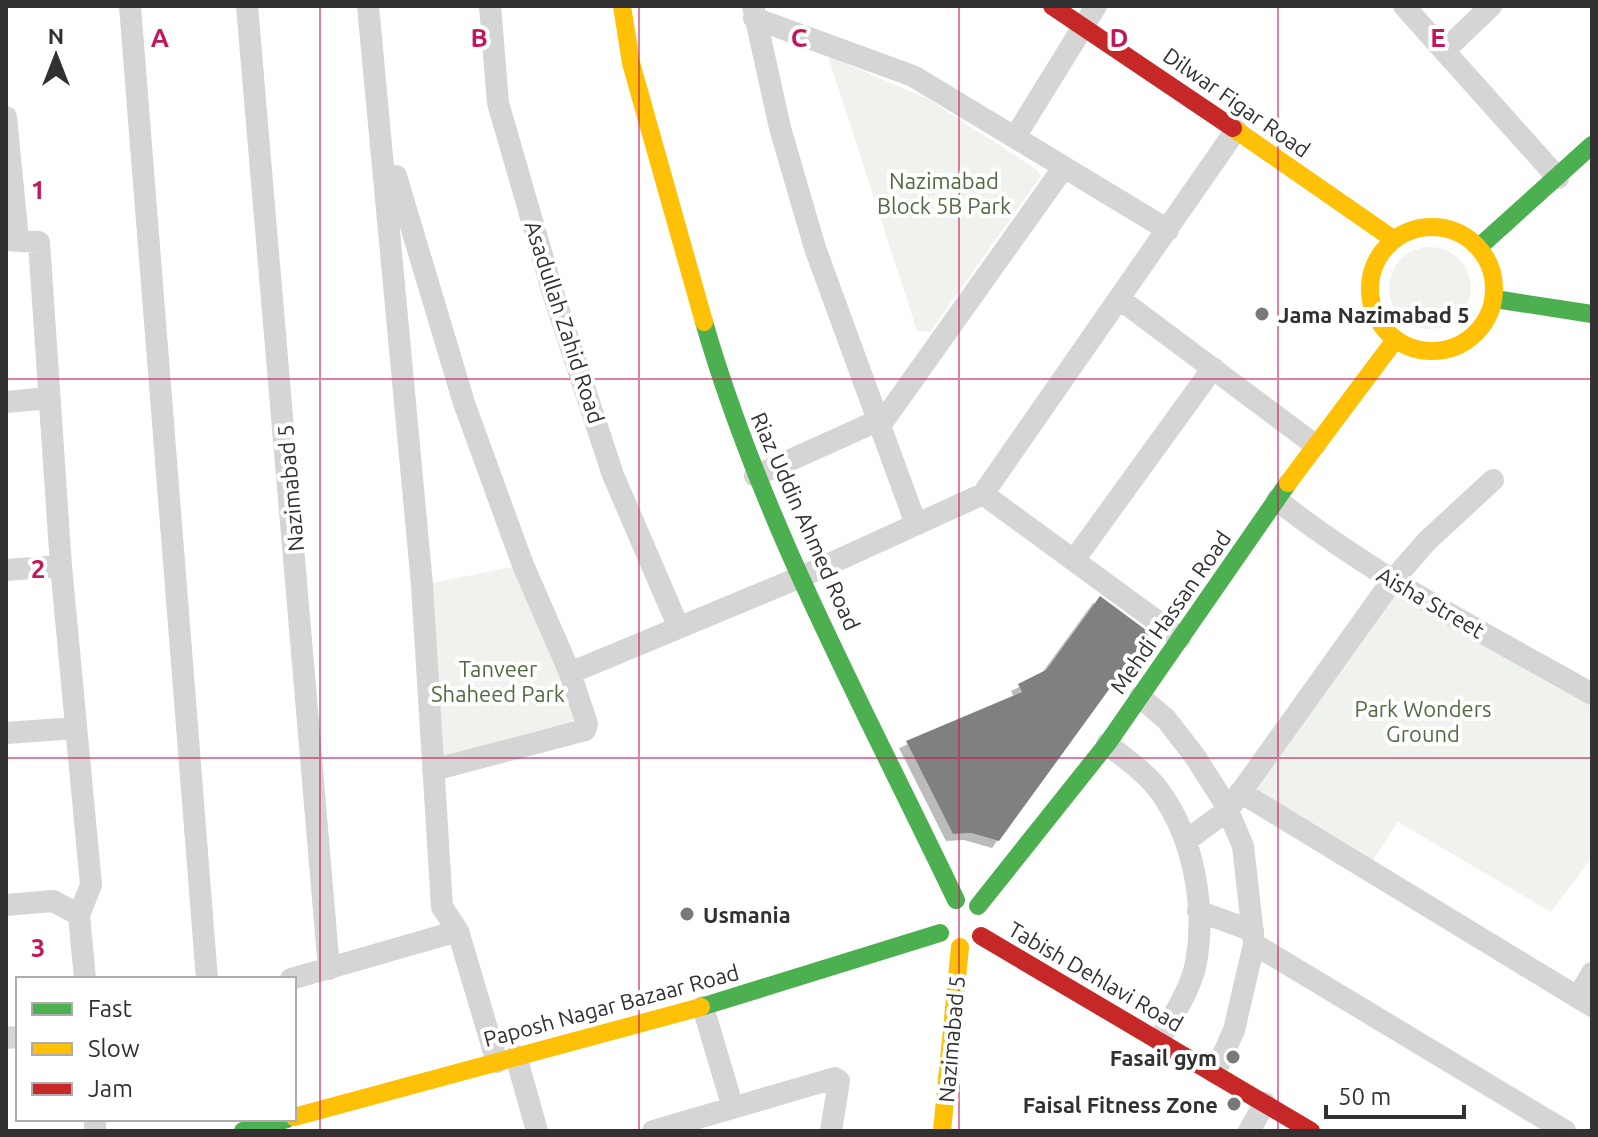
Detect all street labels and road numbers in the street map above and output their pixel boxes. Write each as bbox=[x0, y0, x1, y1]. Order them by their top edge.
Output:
street label: Dilwar Figar Road bbox=[1159, 42, 1315, 162]
street label: Asadullah Zahid Road bbox=[520, 217, 610, 427]
street label: Riaz Uddin Ahmed Road bbox=[747, 408, 865, 634]
street label: Nazimabad 5 bbox=[272, 424, 308, 552]
street label: Mehdi Hassan Road bbox=[1105, 526, 1235, 698]
street label: Aisha Street bbox=[1373, 561, 1489, 643]
street label: Tabish Dehlavi Road bbox=[1004, 916, 1188, 1036]
street label: Paposh Nagar Bazaar Road bbox=[480, 959, 742, 1051]
street label: Nazimabad 5 bbox=[933, 975, 969, 1103]

